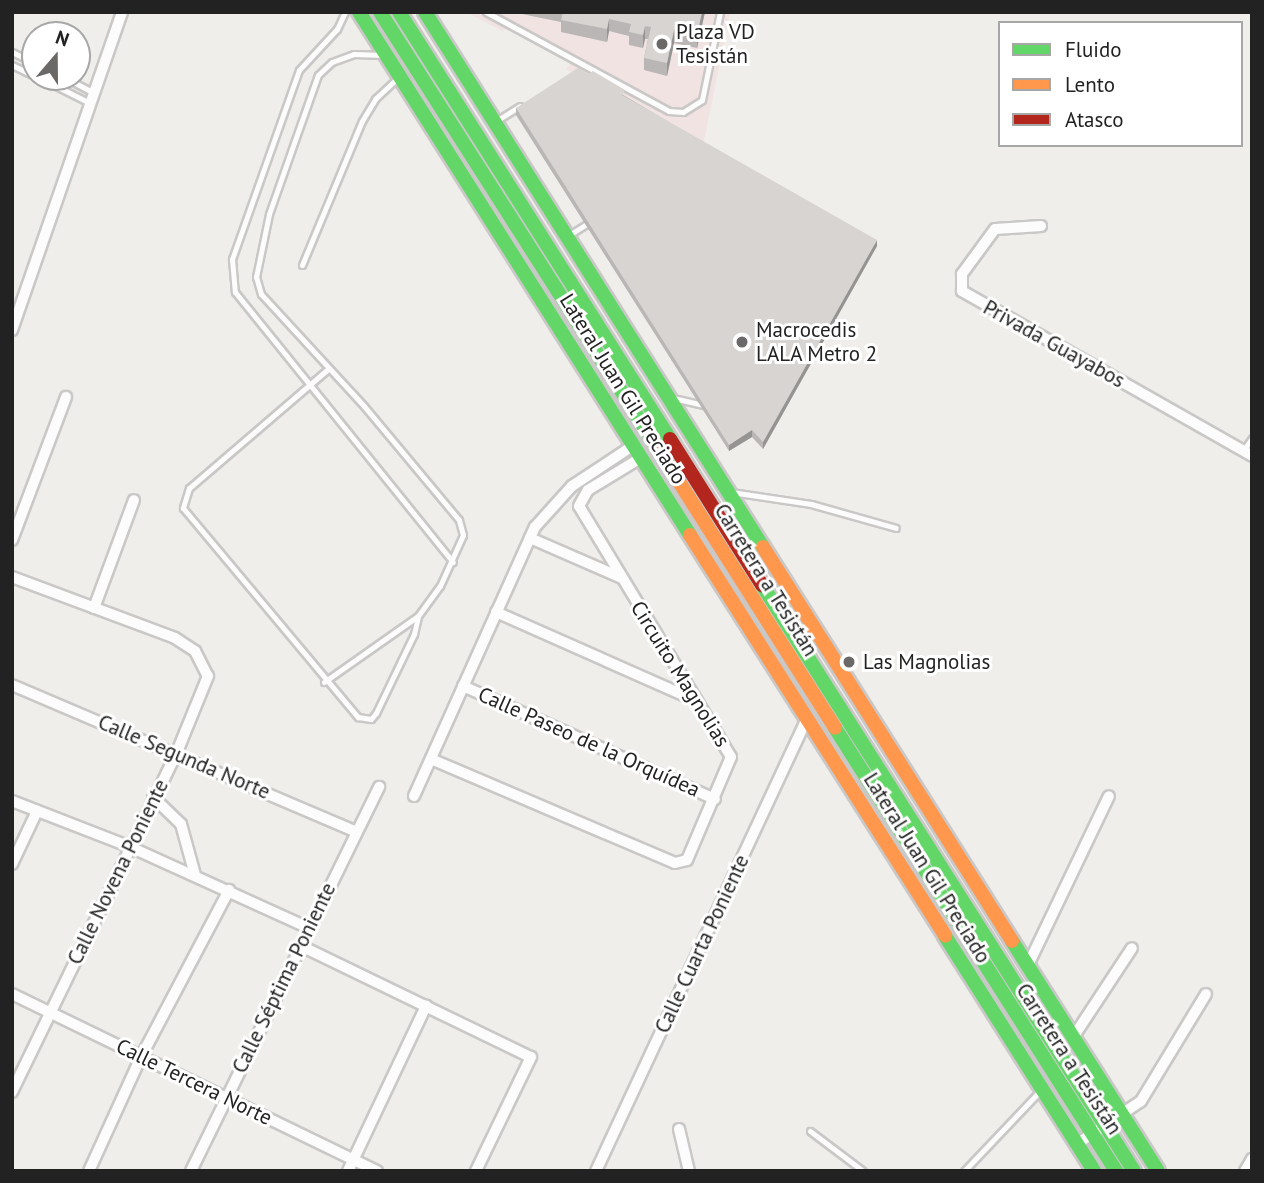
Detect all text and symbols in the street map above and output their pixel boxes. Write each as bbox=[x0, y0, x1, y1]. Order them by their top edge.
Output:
place label: Plaza VD Tesistán bbox=[676, 19, 755, 69]
north arrow bbox=[21, 21, 91, 91]
legend bbox=[998, 21, 1243, 147]
text: N bbox=[53, 25, 72, 52]
marker: Plaza VD Tesistán bbox=[654, 36, 670, 52]
text: Fluido bbox=[1065, 36, 1122, 63]
text: Lento bbox=[1065, 71, 1115, 98]
text: Atasco bbox=[1065, 106, 1124, 133]
street label: Lateral Juan Gil Preciado bbox=[554, 289, 692, 489]
street label: Privada Guayabos bbox=[979, 295, 1129, 393]
place label: Macrocedis LALA Metro 2 bbox=[756, 317, 878, 367]
marker: Macrocedis LALA Metro 2 bbox=[734, 334, 750, 350]
street label: Carretera a Tesistán bbox=[709, 499, 823, 661]
street label: Circuito Magnolias bbox=[625, 597, 735, 751]
place label: Las Magnolias bbox=[863, 649, 990, 675]
marker: Las Magnolias bbox=[841, 654, 857, 670]
street label: Calle Paseo de la Orquídea bbox=[474, 682, 704, 802]
street label: Calle Segunda Norte bbox=[94, 709, 274, 805]
street label: Lateral Juan Gil Preciado bbox=[858, 768, 996, 968]
street label: Calle Novena Poniente bbox=[62, 775, 174, 969]
street label: Calle Cuarta Poniente bbox=[650, 851, 754, 1037]
street label: Calle Séptima Poniente bbox=[227, 879, 341, 1077]
street label: Carretera a Tesistán bbox=[1011, 978, 1127, 1140]
street label: Calle Tercera Norte bbox=[112, 1033, 276, 1131]

